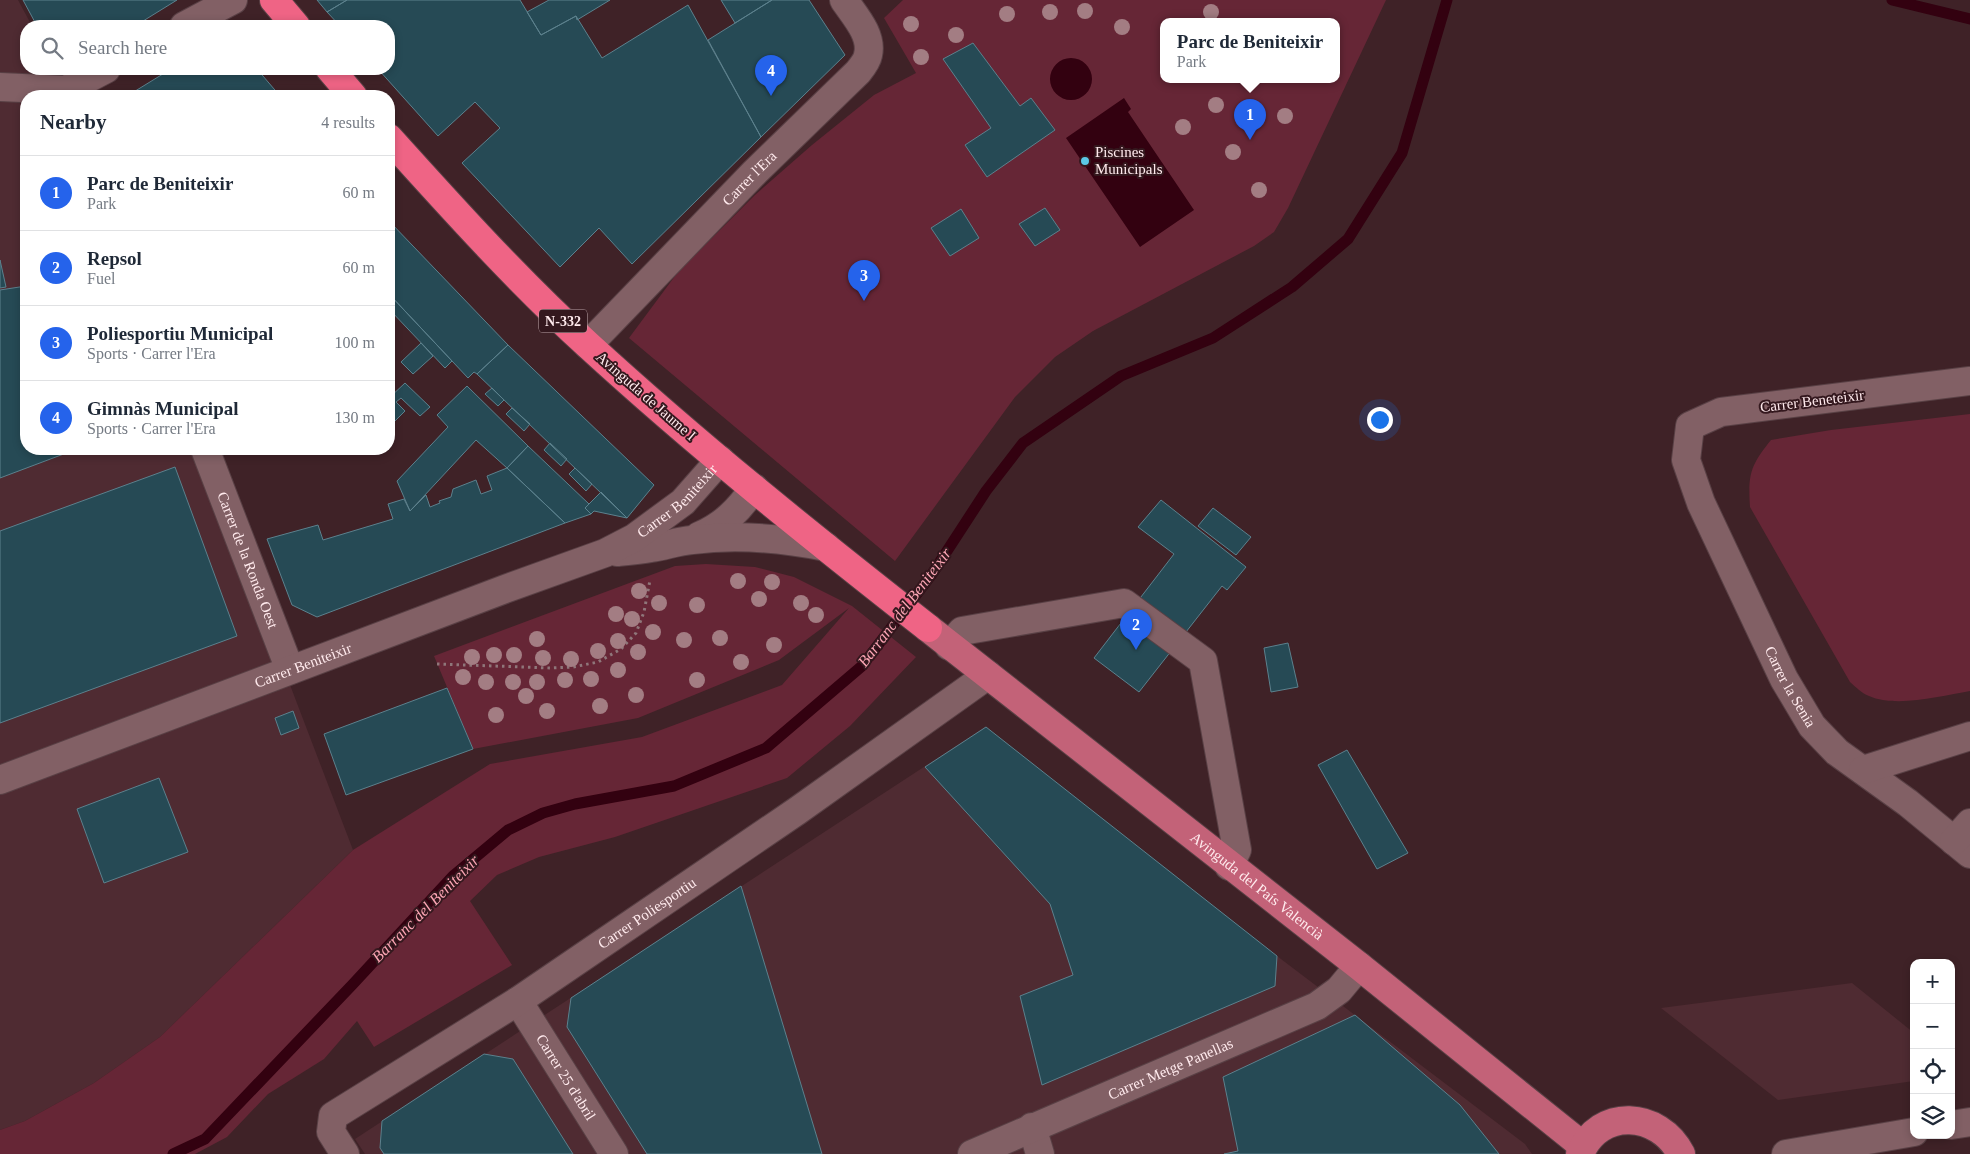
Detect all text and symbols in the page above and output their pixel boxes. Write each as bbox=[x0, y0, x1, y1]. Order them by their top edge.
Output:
popup bbox=[1160, 18, 1340, 83]
search box bbox=[20, 20, 395, 75]
text: Parc de Beniteixir bbox=[1177, 31, 1323, 52]
icon: search bbox=[38, 34, 66, 62]
text: Search here bbox=[78, 37, 167, 58]
text: Park bbox=[1177, 53, 1206, 70]
pin: 4 bbox=[755, 55, 787, 96]
pin: 1 bbox=[1234, 99, 1266, 140]
text: Nearby bbox=[40, 110, 107, 134]
text: 4 results bbox=[321, 114, 375, 131]
place label: Piscines Municipals bbox=[1095, 144, 1163, 177]
street label: Carrer l'Era bbox=[719, 148, 780, 209]
marker: Piscines Municipals bbox=[1079, 155, 1091, 167]
text: Parc de Beniteixir bbox=[87, 173, 233, 194]
text: 1 bbox=[52, 184, 60, 201]
text: 60 m bbox=[343, 184, 375, 201]
text: Park bbox=[87, 195, 116, 212]
text: Repsol bbox=[87, 248, 142, 269]
text: 2 bbox=[52, 259, 60, 276]
text: 60 m bbox=[343, 259, 375, 276]
pin: 3 bbox=[848, 260, 880, 301]
text: Fuel bbox=[87, 270, 115, 287]
road number: N-332 bbox=[539, 310, 587, 332]
text: Poliesportiu Municipal bbox=[87, 323, 273, 344]
text: 3 bbox=[52, 334, 60, 351]
text: 100 m bbox=[335, 334, 375, 351]
text: Sports · Carrer l'Era bbox=[87, 345, 216, 362]
street label: Avinguda de Jaume I bbox=[593, 348, 699, 444]
street label: Carrer Beneteixir bbox=[1759, 387, 1865, 415]
text: Gimnàs Municipal bbox=[87, 398, 239, 419]
your location bbox=[1367, 407, 1393, 433]
text: 4 bbox=[52, 409, 60, 426]
text: 130 m bbox=[335, 409, 375, 426]
text: Sports · Carrer l'Era bbox=[87, 420, 216, 437]
street label: Carrer Beniteixir bbox=[634, 461, 720, 541]
street label: Carrer de la Ronda Oest bbox=[214, 489, 282, 631]
water label: Barranc del Beniteixir bbox=[854, 544, 955, 670]
pin: 2 bbox=[1120, 609, 1152, 650]
street label: Carrer Beniteixir bbox=[252, 640, 354, 691]
street label: Carrer la Senia bbox=[1762, 644, 1819, 730]
street label: Avinguda del País Valencià bbox=[1187, 829, 1327, 943]
water label: Barranc del Beniteixir bbox=[368, 851, 483, 965]
street label: Carrer Poliesportiu bbox=[595, 874, 699, 952]
map controls bbox=[1910, 959, 1955, 1139]
button: + bbox=[1910, 959, 1955, 1004]
button: − bbox=[1910, 1004, 1955, 1049]
street label: Carrer 25 d'abril bbox=[533, 1031, 599, 1123]
street label: Carrer Metge Panellas bbox=[1106, 1035, 1235, 1103]
button: locate bbox=[1910, 1049, 1955, 1094]
button: layers bbox=[1910, 1094, 1955, 1139]

